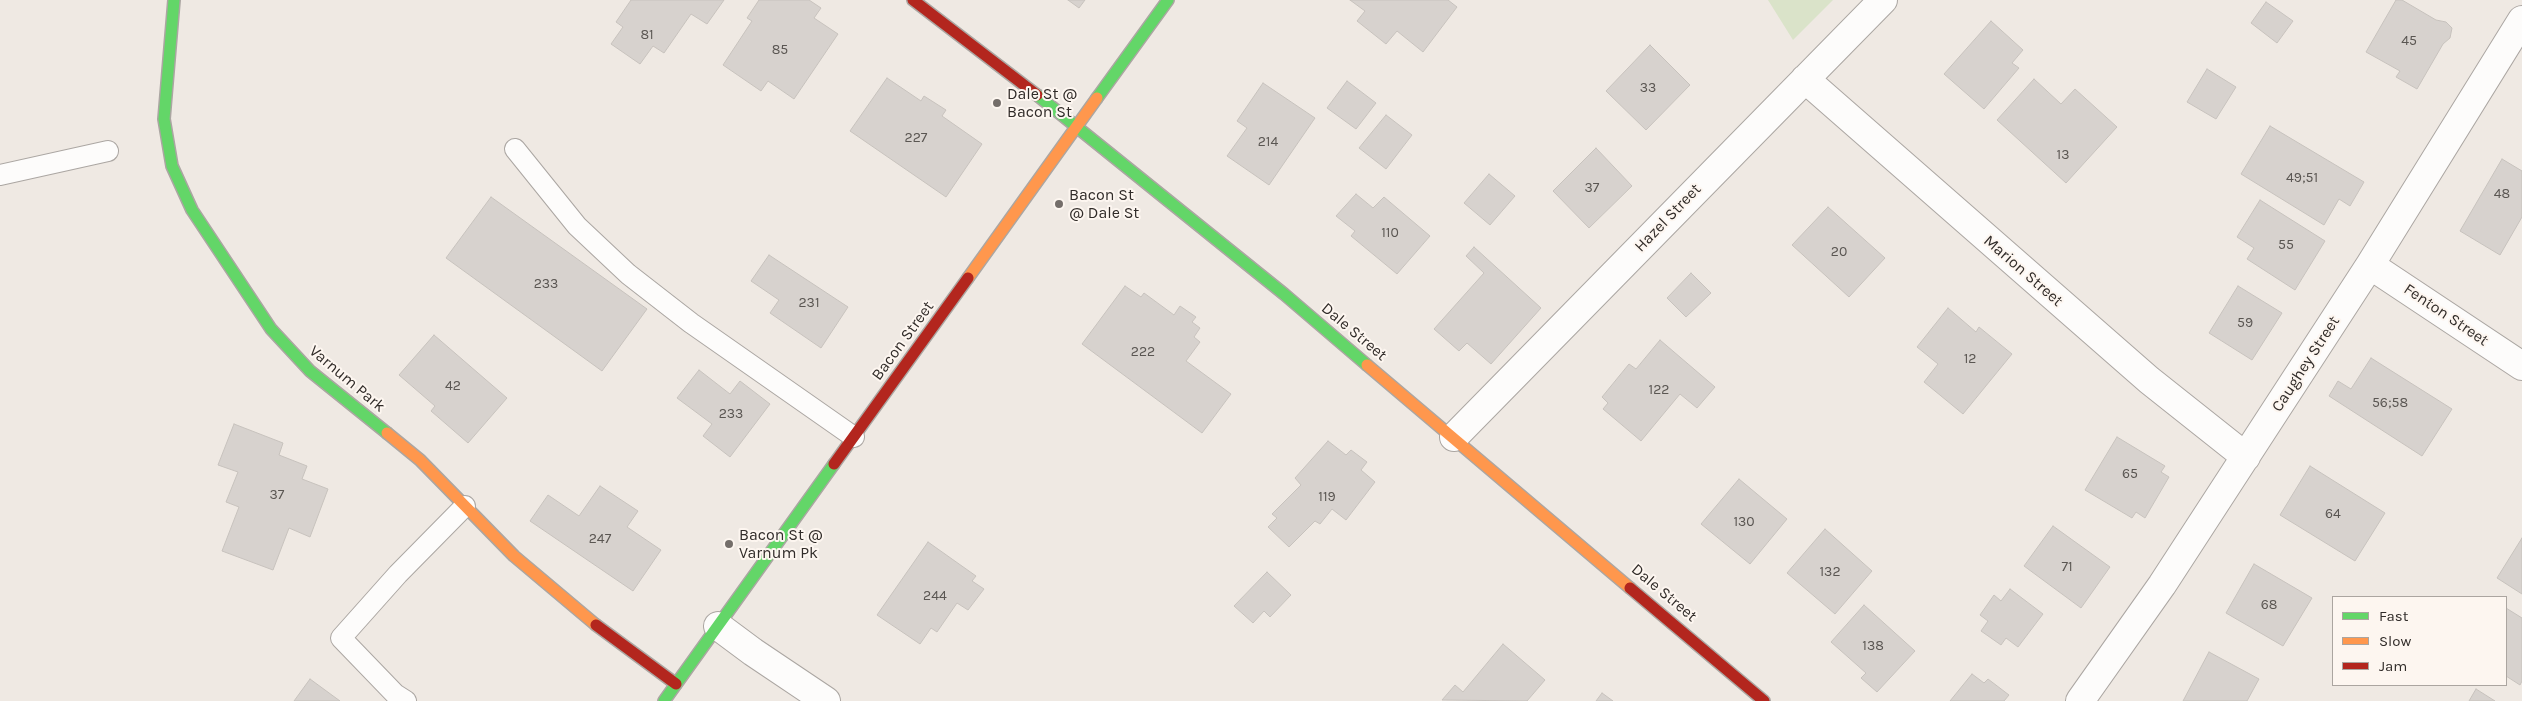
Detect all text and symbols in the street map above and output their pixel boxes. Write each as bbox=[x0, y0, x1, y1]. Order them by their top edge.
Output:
house number: 81 bbox=[640, 27, 654, 43]
house number: 45 bbox=[2401, 33, 2417, 49]
house number: 85 bbox=[772, 42, 788, 58]
house number: 33 bbox=[1640, 80, 1656, 96]
place label: Dale St @ Bacon St bbox=[1007, 84, 1077, 122]
marker: Dale St @ Bacon St bbox=[991, 97, 1003, 109]
house number: 227 bbox=[905, 130, 927, 146]
house number: 214 bbox=[1258, 134, 1278, 150]
house number: 13 bbox=[2057, 147, 2069, 163]
house number: 49;51 bbox=[2286, 170, 2318, 186]
house number: 37 bbox=[1585, 180, 1599, 196]
street label: Hazel Street bbox=[1631, 180, 1705, 256]
place label: Bacon St @ Dale St bbox=[1069, 185, 1139, 223]
house number: 48 bbox=[2494, 186, 2510, 202]
marker: Bacon St @ Dale St bbox=[1053, 198, 1065, 210]
house number: 110 bbox=[1381, 225, 1399, 241]
street label: Marion Street bbox=[1979, 231, 2067, 311]
house number: 55 bbox=[2278, 237, 2294, 253]
house number: 20 bbox=[1831, 244, 1847, 260]
house number: 233 bbox=[534, 276, 558, 292]
street label: Fenton Street bbox=[2400, 280, 2492, 350]
house number: 231 bbox=[798, 295, 820, 311]
street label: Bacon Street bbox=[868, 298, 938, 384]
street label: Dale Street bbox=[1317, 299, 1391, 365]
street label: Caughey Street bbox=[2268, 312, 2344, 416]
house number: 59 bbox=[2237, 315, 2253, 331]
street label: Varnum Park bbox=[305, 342, 389, 416]
house number: 222 bbox=[1131, 344, 1155, 360]
house number: 12 bbox=[1964, 351, 1976, 367]
house number: 42 bbox=[445, 378, 461, 394]
house number: 122 bbox=[1649, 382, 1669, 398]
house number: 56;58 bbox=[2372, 395, 2408, 411]
house number: 233 bbox=[719, 406, 743, 422]
house number: 65 bbox=[2122, 466, 2138, 482]
house number: 37 bbox=[270, 487, 284, 503]
house number: 119 bbox=[1318, 489, 1336, 505]
house number: 64 bbox=[2325, 506, 2341, 522]
house number: 130 bbox=[1733, 514, 1755, 530]
place label: Bacon St @ Varnum Pk bbox=[739, 525, 823, 563]
house number: 247 bbox=[589, 531, 611, 547]
marker: Bacon St @ Varnum Pk bbox=[723, 538, 735, 550]
house number: 71 bbox=[2061, 559, 2073, 575]
street label: Dale Street bbox=[1627, 560, 1701, 626]
house number: 132 bbox=[1819, 564, 1841, 580]
house number: 244 bbox=[923, 588, 947, 604]
legend bbox=[2332, 596, 2507, 686]
house number: 68 bbox=[2261, 597, 2277, 613]
text: Fast bbox=[2379, 607, 2408, 625]
text: Slow bbox=[2379, 632, 2411, 650]
house number: 138 bbox=[1862, 638, 1884, 654]
text: Jam bbox=[2379, 657, 2407, 675]

